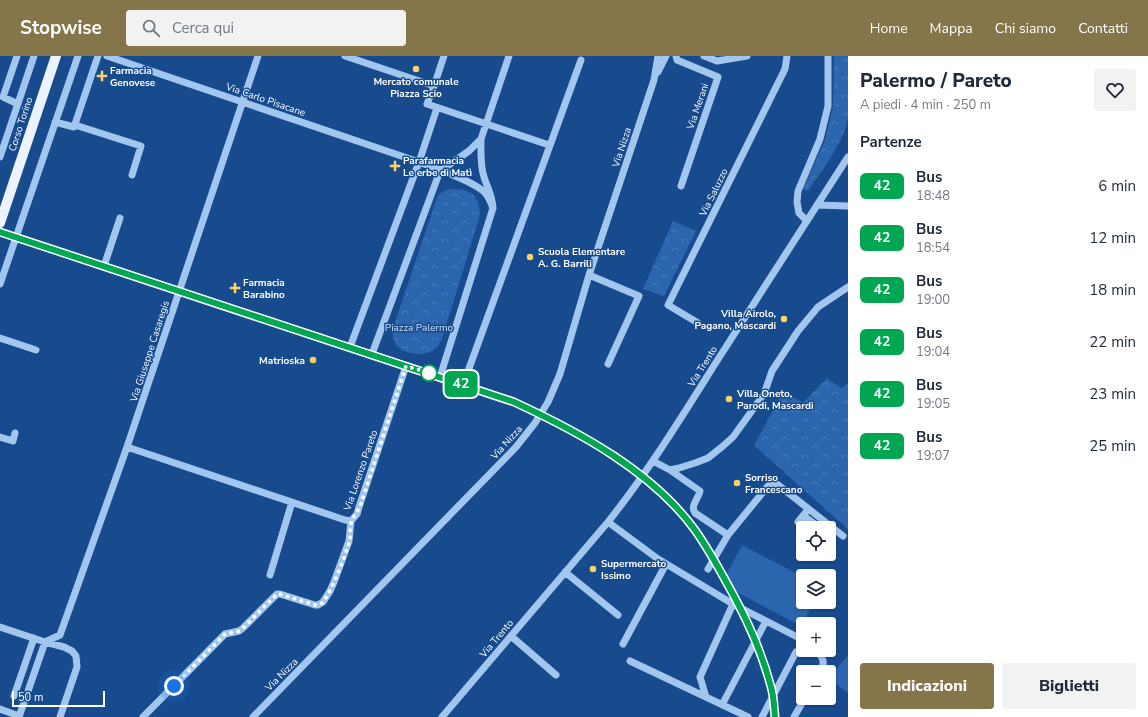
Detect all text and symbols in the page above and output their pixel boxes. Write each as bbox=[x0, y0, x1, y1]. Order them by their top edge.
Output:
search box bbox=[126, 10, 406, 46]
text: Stopwise bbox=[20, 15, 102, 41]
icon: search bbox=[140, 17, 162, 39]
text: Cerca qui bbox=[172, 18, 234, 38]
text: Home bbox=[870, 19, 908, 38]
text: Mappa bbox=[930, 19, 973, 38]
text: Chi siamo bbox=[995, 19, 1056, 38]
text: Contatti bbox=[1078, 19, 1128, 38]
place label: Farmacia Genovese bbox=[110, 64, 156, 90]
marker: Mercato comunale Piazza Scio bbox=[411, 64, 421, 74]
text: Palermo / Pareto bbox=[860, 68, 1012, 94]
button: heart bbox=[1094, 69, 1136, 111]
marker: Farmacia Genovese bbox=[97, 71, 107, 81]
place label: Mercato comunale Piazza Scio bbox=[373, 75, 459, 101]
street label: Via Carlo Pisacane bbox=[223, 79, 307, 120]
street label: Via Merani bbox=[683, 81, 712, 132]
street label: Corso Torino bbox=[6, 95, 36, 153]
text: A piedi · 4 min · 250 m bbox=[860, 96, 991, 114]
street label: Via Nizza bbox=[609, 126, 635, 170]
text: Partenze bbox=[860, 132, 922, 152]
place label: Parafarmacia Le erbe di Matì bbox=[403, 154, 472, 180]
marker: Parafarmacia Le erbe di Matì bbox=[390, 161, 400, 171]
street label: Via Saluzzo bbox=[696, 166, 732, 220]
text: Bus bbox=[916, 167, 942, 187]
text: 42 bbox=[874, 176, 890, 195]
text: 6 min bbox=[1098, 176, 1136, 196]
text: 18:48 bbox=[916, 187, 950, 205]
text: Bus bbox=[916, 219, 942, 239]
text: 42 bbox=[874, 228, 890, 247]
text: 12 min bbox=[1089, 228, 1136, 248]
text: 18:54 bbox=[916, 239, 950, 257]
place label: Scuola Elementare A. G. Barrili bbox=[538, 245, 626, 271]
marker: Scuola Elementare A. G. Barrili bbox=[525, 252, 535, 262]
text: Bus bbox=[916, 271, 942, 291]
place label: Farmacia Barabino bbox=[243, 276, 285, 302]
text: 42 bbox=[874, 280, 890, 299]
text: 18 min bbox=[1089, 280, 1136, 300]
marker: Farmacia Barabino bbox=[230, 283, 240, 293]
text: 19:00 bbox=[916, 291, 950, 309]
street label: Via Giuseppe Casaregis bbox=[127, 299, 173, 405]
place label: Villa Airolo, Pagano, Mascardi bbox=[695, 307, 776, 333]
marker: Villa Airolo, Pagano, Mascardi bbox=[779, 314, 789, 324]
park label: Piazza Palermo bbox=[385, 321, 454, 335]
text: Bus bbox=[916, 323, 942, 343]
text: 42 bbox=[874, 332, 890, 351]
text: 22 min bbox=[1089, 332, 1136, 352]
street label: Via Trento bbox=[684, 343, 721, 391]
text: 19:04 bbox=[916, 343, 950, 361]
place label: Matrioska bbox=[259, 354, 305, 368]
marker: Matrioska bbox=[308, 355, 318, 365]
unlabelled marker bbox=[420, 364, 438, 382]
line badge: 42 bbox=[443, 371, 479, 397]
text: 42 bbox=[453, 374, 469, 393]
text: Bus bbox=[916, 375, 942, 395]
text: 42 bbox=[874, 384, 890, 403]
text: 23 min bbox=[1089, 384, 1136, 404]
place label: Villa Oneto, Parodi, Mascardi bbox=[736, 387, 814, 413]
marker: Villa Oneto, Parodi, Mascardi bbox=[724, 394, 734, 404]
text: 19:05 bbox=[916, 395, 950, 413]
street label: Via Nizza bbox=[487, 423, 526, 463]
text: Bus bbox=[916, 427, 942, 447]
street label: Via Lorenzo Pareto bbox=[340, 428, 381, 513]
text: 42 bbox=[874, 436, 890, 455]
text: 25 min bbox=[1089, 436, 1136, 456]
text: 19:07 bbox=[916, 447, 950, 465]
place label: Sorriso Francescano bbox=[745, 471, 803, 497]
marker: Sorriso Francescano bbox=[732, 478, 742, 488]
map controls bbox=[796, 521, 836, 705]
button: locate bbox=[796, 521, 836, 561]
place label: Supermercato Issimo bbox=[601, 557, 666, 583]
marker: Supermercato Issimo bbox=[588, 564, 598, 574]
button: layers bbox=[796, 569, 836, 609]
street label: Via Trento bbox=[476, 616, 517, 661]
button: + bbox=[796, 617, 836, 657]
street label: Via Nizza bbox=[261, 655, 301, 695]
button: Indicazioni bbox=[860, 663, 994, 709]
button: Biglietti bbox=[1002, 663, 1136, 709]
button: − bbox=[796, 665, 836, 705]
your location bbox=[164, 676, 184, 696]
scale bar bbox=[12, 689, 105, 708]
text: 50 m bbox=[18, 690, 43, 705]

